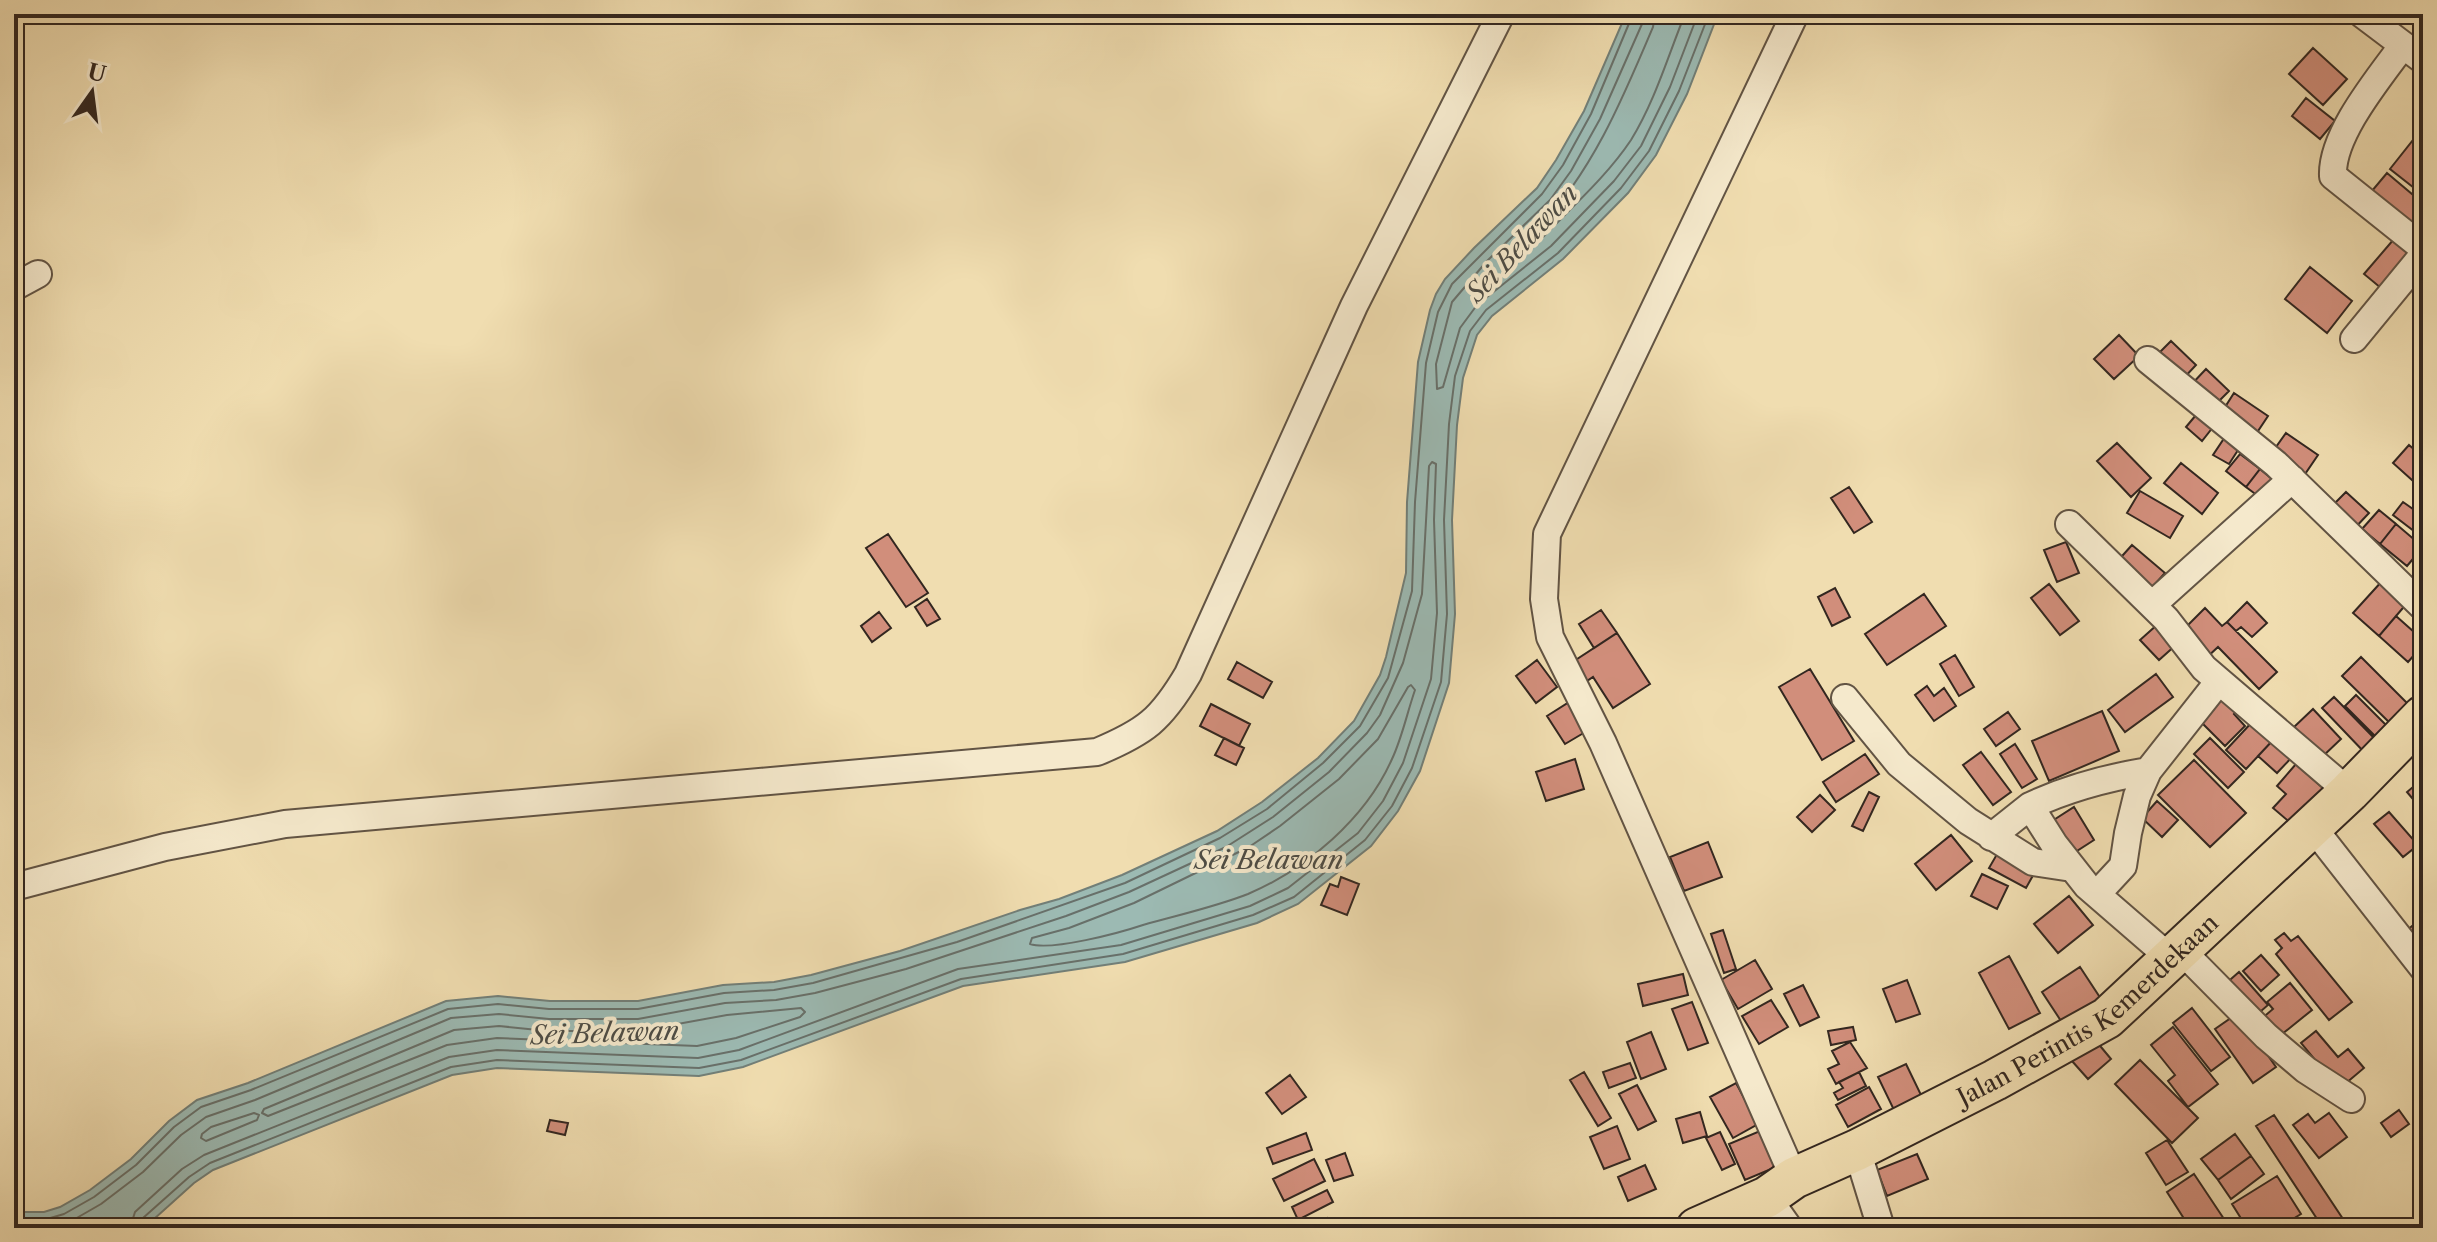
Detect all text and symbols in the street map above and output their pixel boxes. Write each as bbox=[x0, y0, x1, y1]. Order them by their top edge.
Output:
north arrow bbox=[52, 52, 132, 132]
text: U bbox=[85, 58, 109, 88]
water label: Sei Belawan bbox=[1458, 178, 1584, 310]
water label: Sei Belawan bbox=[1193, 844, 1343, 876]
street label: Jalan Perintis Kemerdekaan bbox=[1949, 908, 2224, 1113]
water label: Sei Belawan bbox=[528, 1014, 680, 1052]

